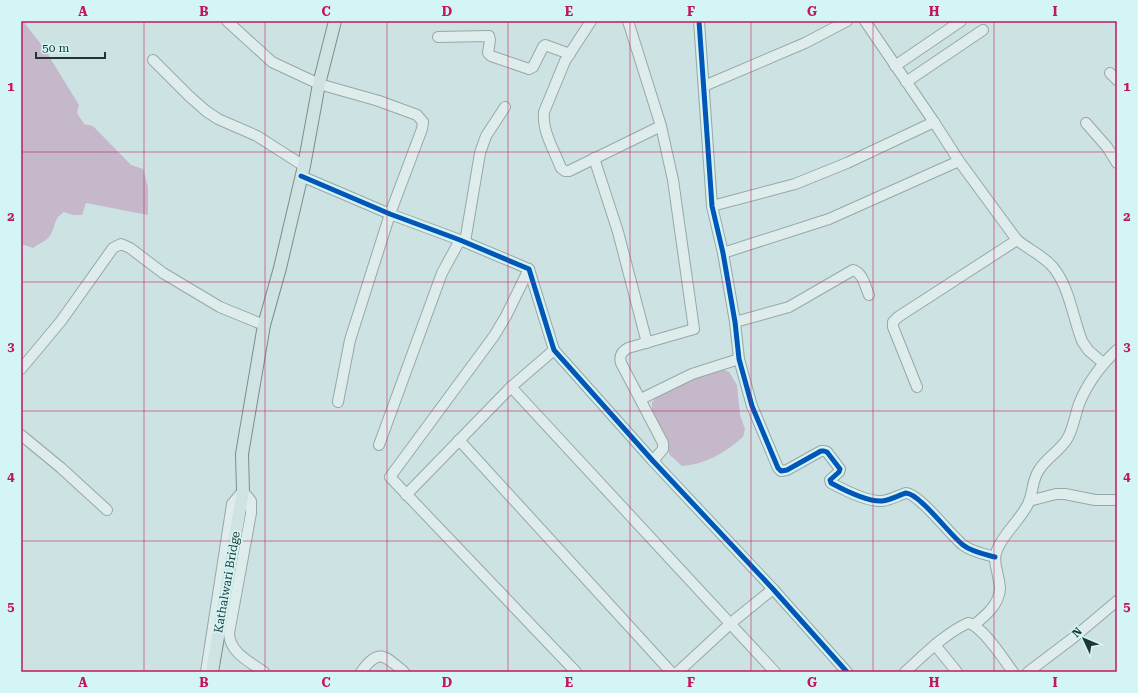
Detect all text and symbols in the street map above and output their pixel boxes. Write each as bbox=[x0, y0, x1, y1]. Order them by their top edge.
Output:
text: A bbox=[78, 4, 88, 19]
text: B bbox=[199, 4, 209, 19]
text: C bbox=[321, 4, 331, 19]
text: D bbox=[442, 4, 452, 19]
text: E bbox=[565, 4, 573, 19]
text: F bbox=[687, 4, 695, 19]
text: G bbox=[807, 4, 817, 19]
text: H bbox=[929, 4, 940, 19]
text: I bbox=[1052, 4, 1058, 19]
scale bar bbox=[36, 34, 105, 60]
text: 50 m bbox=[42, 41, 69, 55]
text: 1 bbox=[7, 79, 15, 94]
text: 1 bbox=[1123, 79, 1131, 94]
text: 2 bbox=[7, 209, 15, 224]
text: 2 bbox=[1123, 209, 1131, 224]
text: 3 bbox=[7, 339, 15, 354]
text: 3 bbox=[1123, 339, 1131, 354]
text: 4 bbox=[7, 469, 15, 484]
text: 4 bbox=[1123, 469, 1131, 484]
street label: Kathalwari Bridge bbox=[211, 530, 243, 634]
text: 5 bbox=[7, 599, 15, 614]
text: 5 bbox=[1123, 599, 1131, 614]
north arrow bbox=[1064, 619, 1104, 659]
text: N bbox=[1070, 624, 1085, 640]
text: A bbox=[78, 675, 88, 690]
text: B bbox=[199, 675, 209, 690]
text: C bbox=[321, 675, 331, 690]
text: D bbox=[442, 675, 452, 690]
text: E bbox=[565, 675, 573, 690]
text: F bbox=[687, 675, 695, 690]
text: G bbox=[807, 675, 817, 690]
text: H bbox=[929, 675, 940, 690]
text: I bbox=[1052, 675, 1058, 690]

